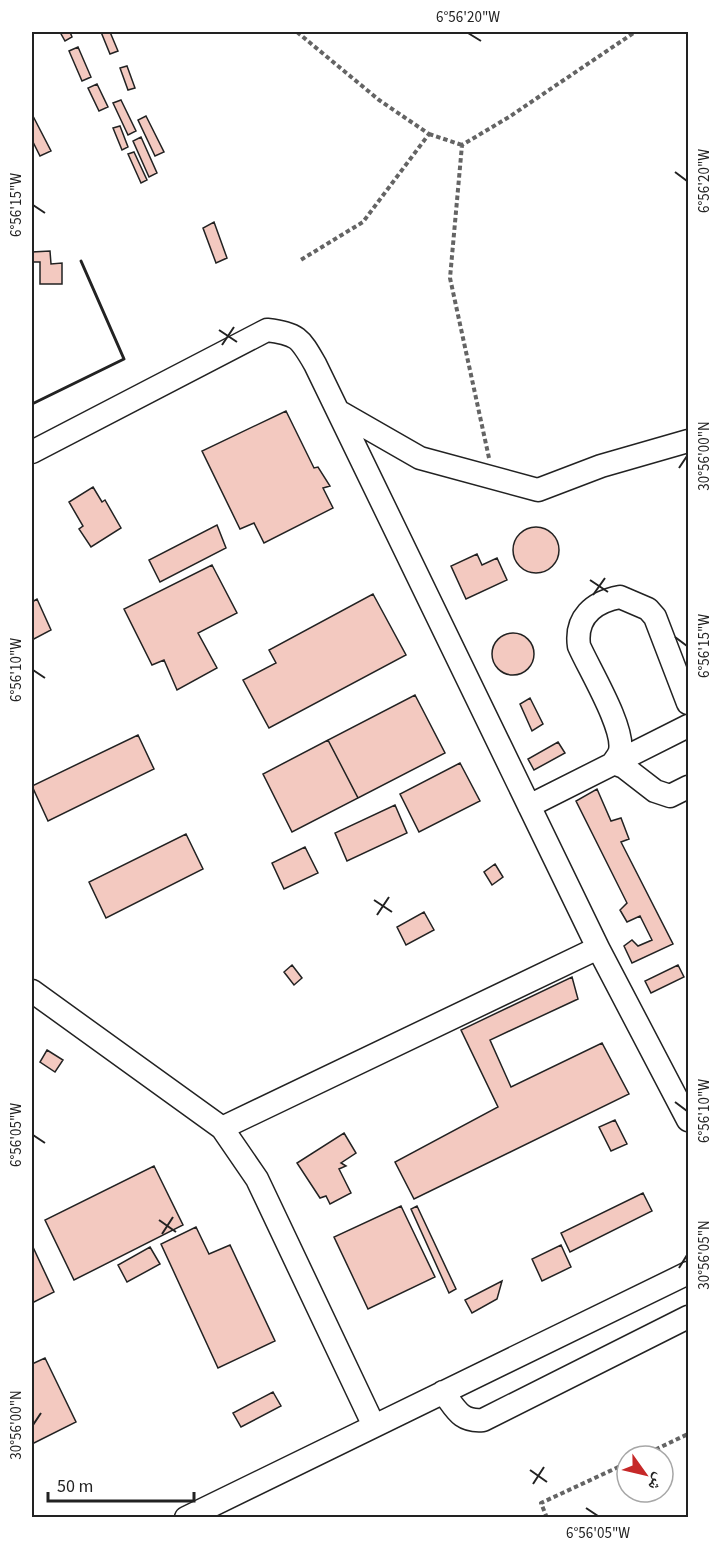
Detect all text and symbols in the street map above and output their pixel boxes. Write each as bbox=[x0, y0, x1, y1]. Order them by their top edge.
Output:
text: 6°56'20"W bbox=[436, 7, 500, 28]
text: 6°56'20"W bbox=[694, 149, 715, 213]
text: 6°56'15"W bbox=[6, 173, 27, 237]
text: 30°56'00"N bbox=[694, 421, 715, 491]
text: 6°56'15"W bbox=[694, 614, 715, 678]
text: 6°56'10"W bbox=[6, 638, 27, 702]
text: 6°56'10"W bbox=[694, 1079, 715, 1143]
text: 6°56'05"W bbox=[6, 1103, 27, 1167]
text: 30°56'05"N bbox=[694, 1220, 715, 1290]
text: 30°56'00"N bbox=[6, 1390, 27, 1460]
north arrow bbox=[615, 1444, 675, 1504]
scale bar bbox=[48, 1465, 194, 1503]
text: ش bbox=[643, 1469, 670, 1495]
text: 50 m bbox=[57, 1474, 93, 1499]
text: 6°56'05"W bbox=[566, 1523, 630, 1544]

